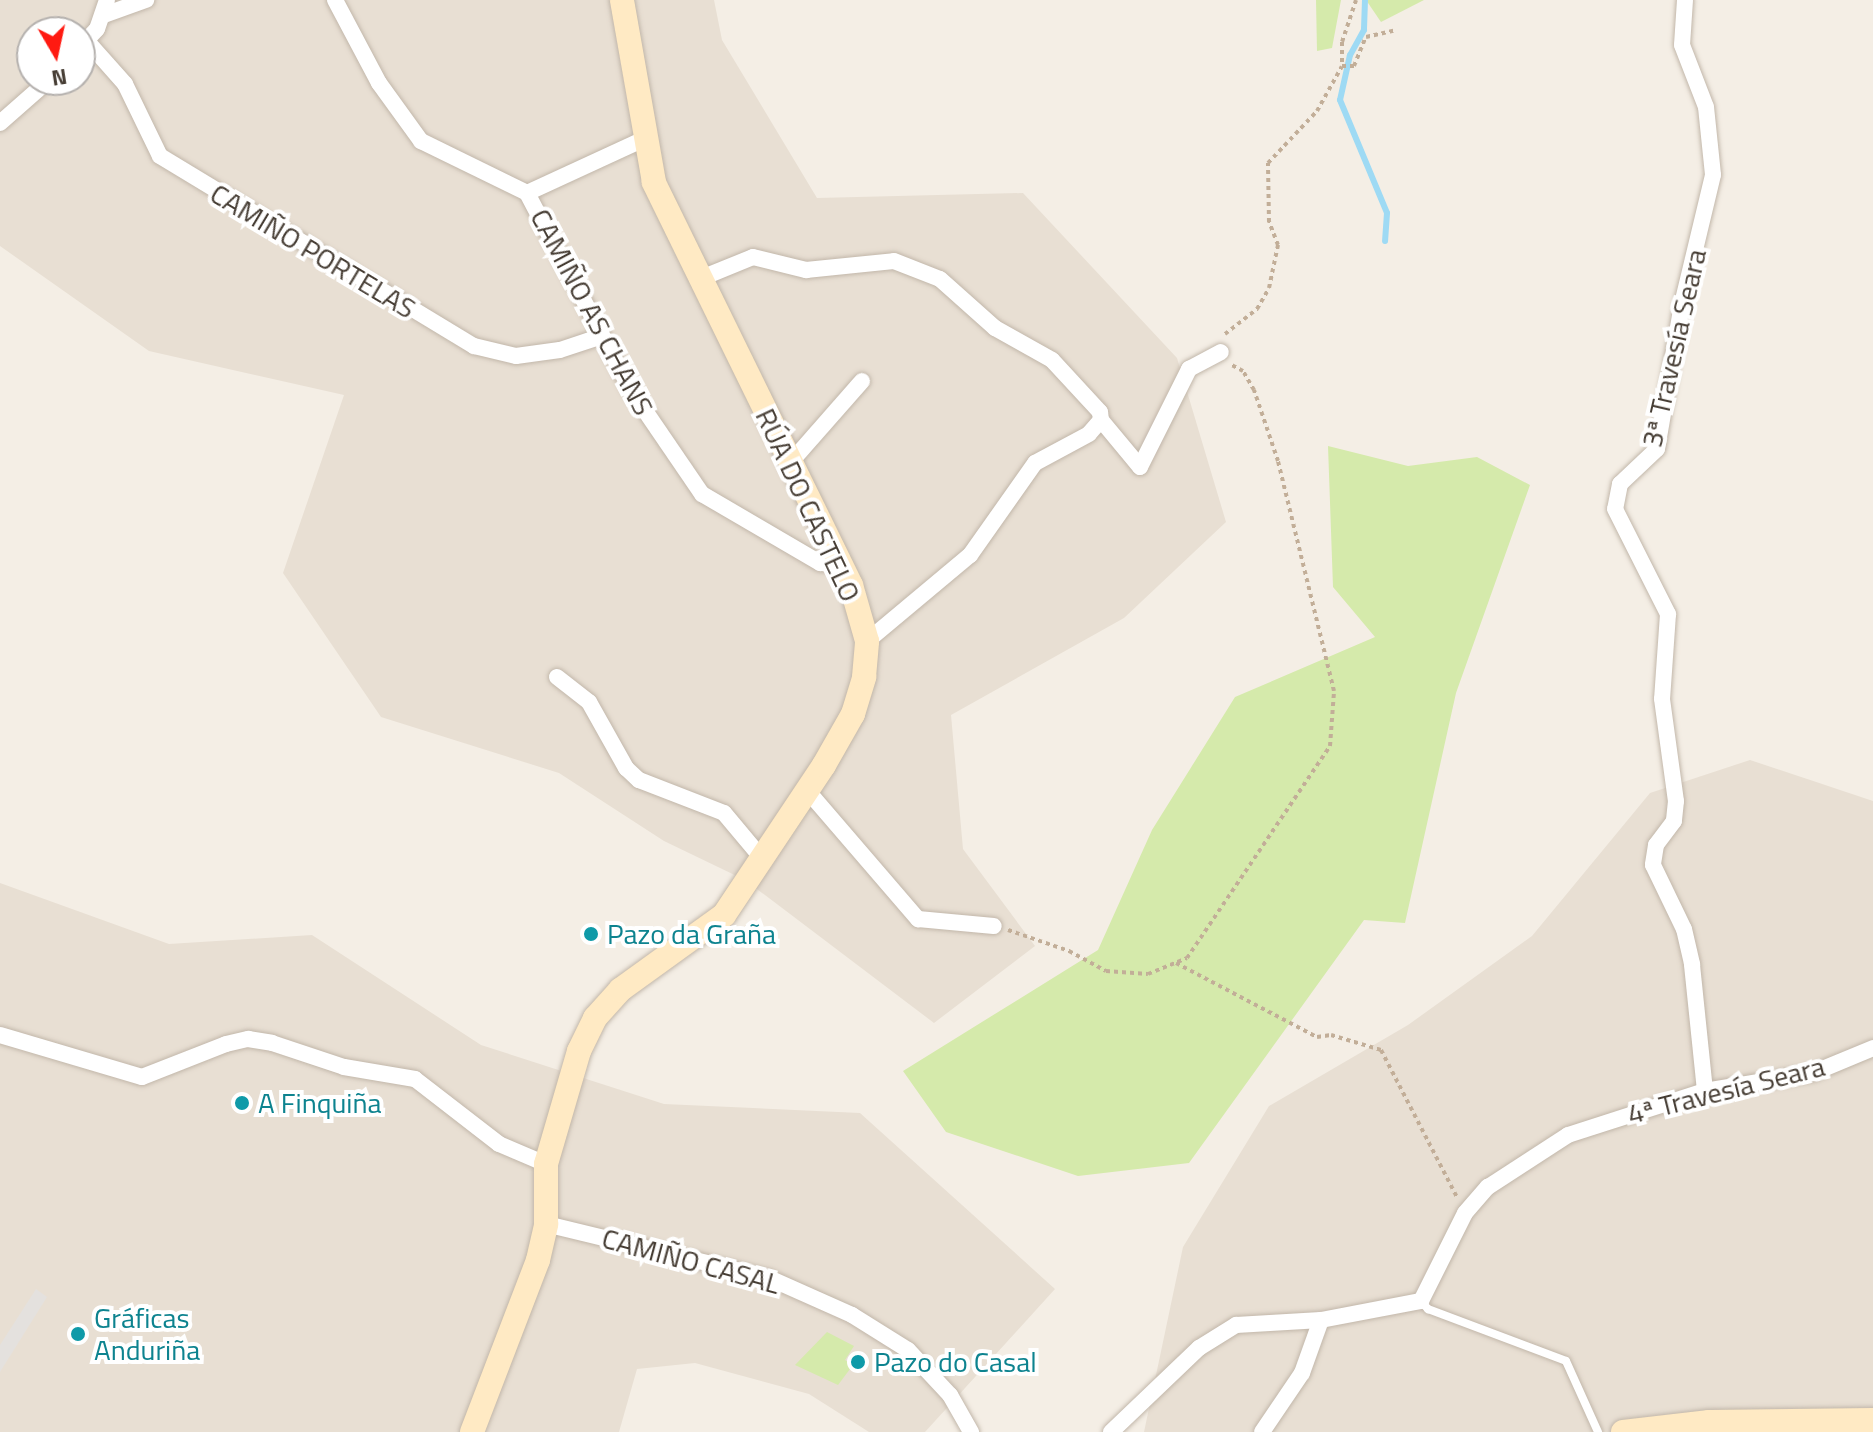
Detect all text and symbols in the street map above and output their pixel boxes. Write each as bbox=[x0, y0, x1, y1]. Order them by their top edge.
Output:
north arrow bbox=[16, 16, 96, 96]
text: N bbox=[49, 60, 70, 96]
street label: CAMIÑO PORTELAS bbox=[204, 177, 422, 325]
street label: CAMIÑO AS CHANS bbox=[523, 203, 661, 421]
street label: 3ª Travesía Seara bbox=[1635, 246, 1713, 450]
street label: RÚA DO CASTELO bbox=[749, 403, 867, 607]
place label: Pazo da Graña bbox=[607, 917, 776, 951]
marker: Pazo da Graña bbox=[582, 925, 600, 943]
street label: 4ª Travesía Seara bbox=[1624, 1049, 1828, 1131]
place label: A Finquiña bbox=[258, 1086, 382, 1120]
marker: A Finquiña bbox=[233, 1094, 251, 1112]
street label: CAMIÑO CASAL bbox=[598, 1221, 784, 1301]
place label: Gráficas Anduriña bbox=[94, 1301, 200, 1367]
marker: Gráficas Anduriña bbox=[69, 1325, 87, 1343]
place label: Pazo do Casal bbox=[874, 1345, 1037, 1379]
marker: Pazo do Casal bbox=[849, 1353, 867, 1371]

